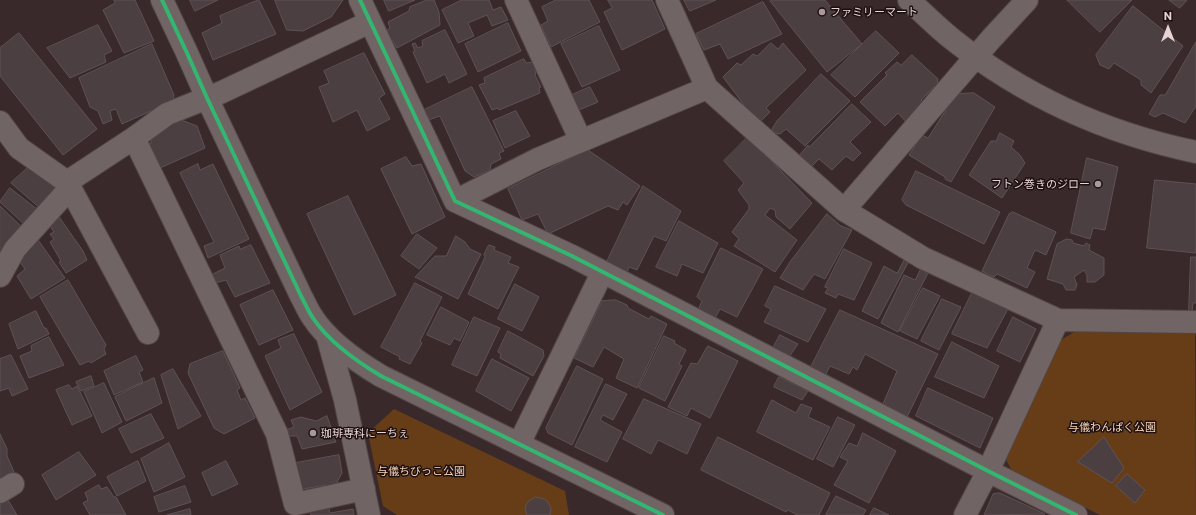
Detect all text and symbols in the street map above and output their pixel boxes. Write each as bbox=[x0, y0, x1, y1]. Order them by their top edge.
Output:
place label: ファミリーマート bbox=[830, 5, 918, 19]
marker: ファミリーマート bbox=[817, 7, 827, 17]
north arrow bbox=[1148, 8, 1188, 48]
text: N bbox=[1164, 9, 1172, 22]
place label: フトン巻きのジロー bbox=[991, 177, 1090, 191]
marker: フトン巻きのジロー bbox=[1093, 179, 1103, 189]
park label: 与儀わんぱく公園 bbox=[1068, 420, 1156, 434]
place label: 珈琲専科にーちぇ bbox=[321, 426, 409, 440]
marker: 珈琲専科にーちぇ bbox=[308, 428, 318, 438]
park label: 与儀ちびっこ公園 bbox=[377, 464, 465, 478]

